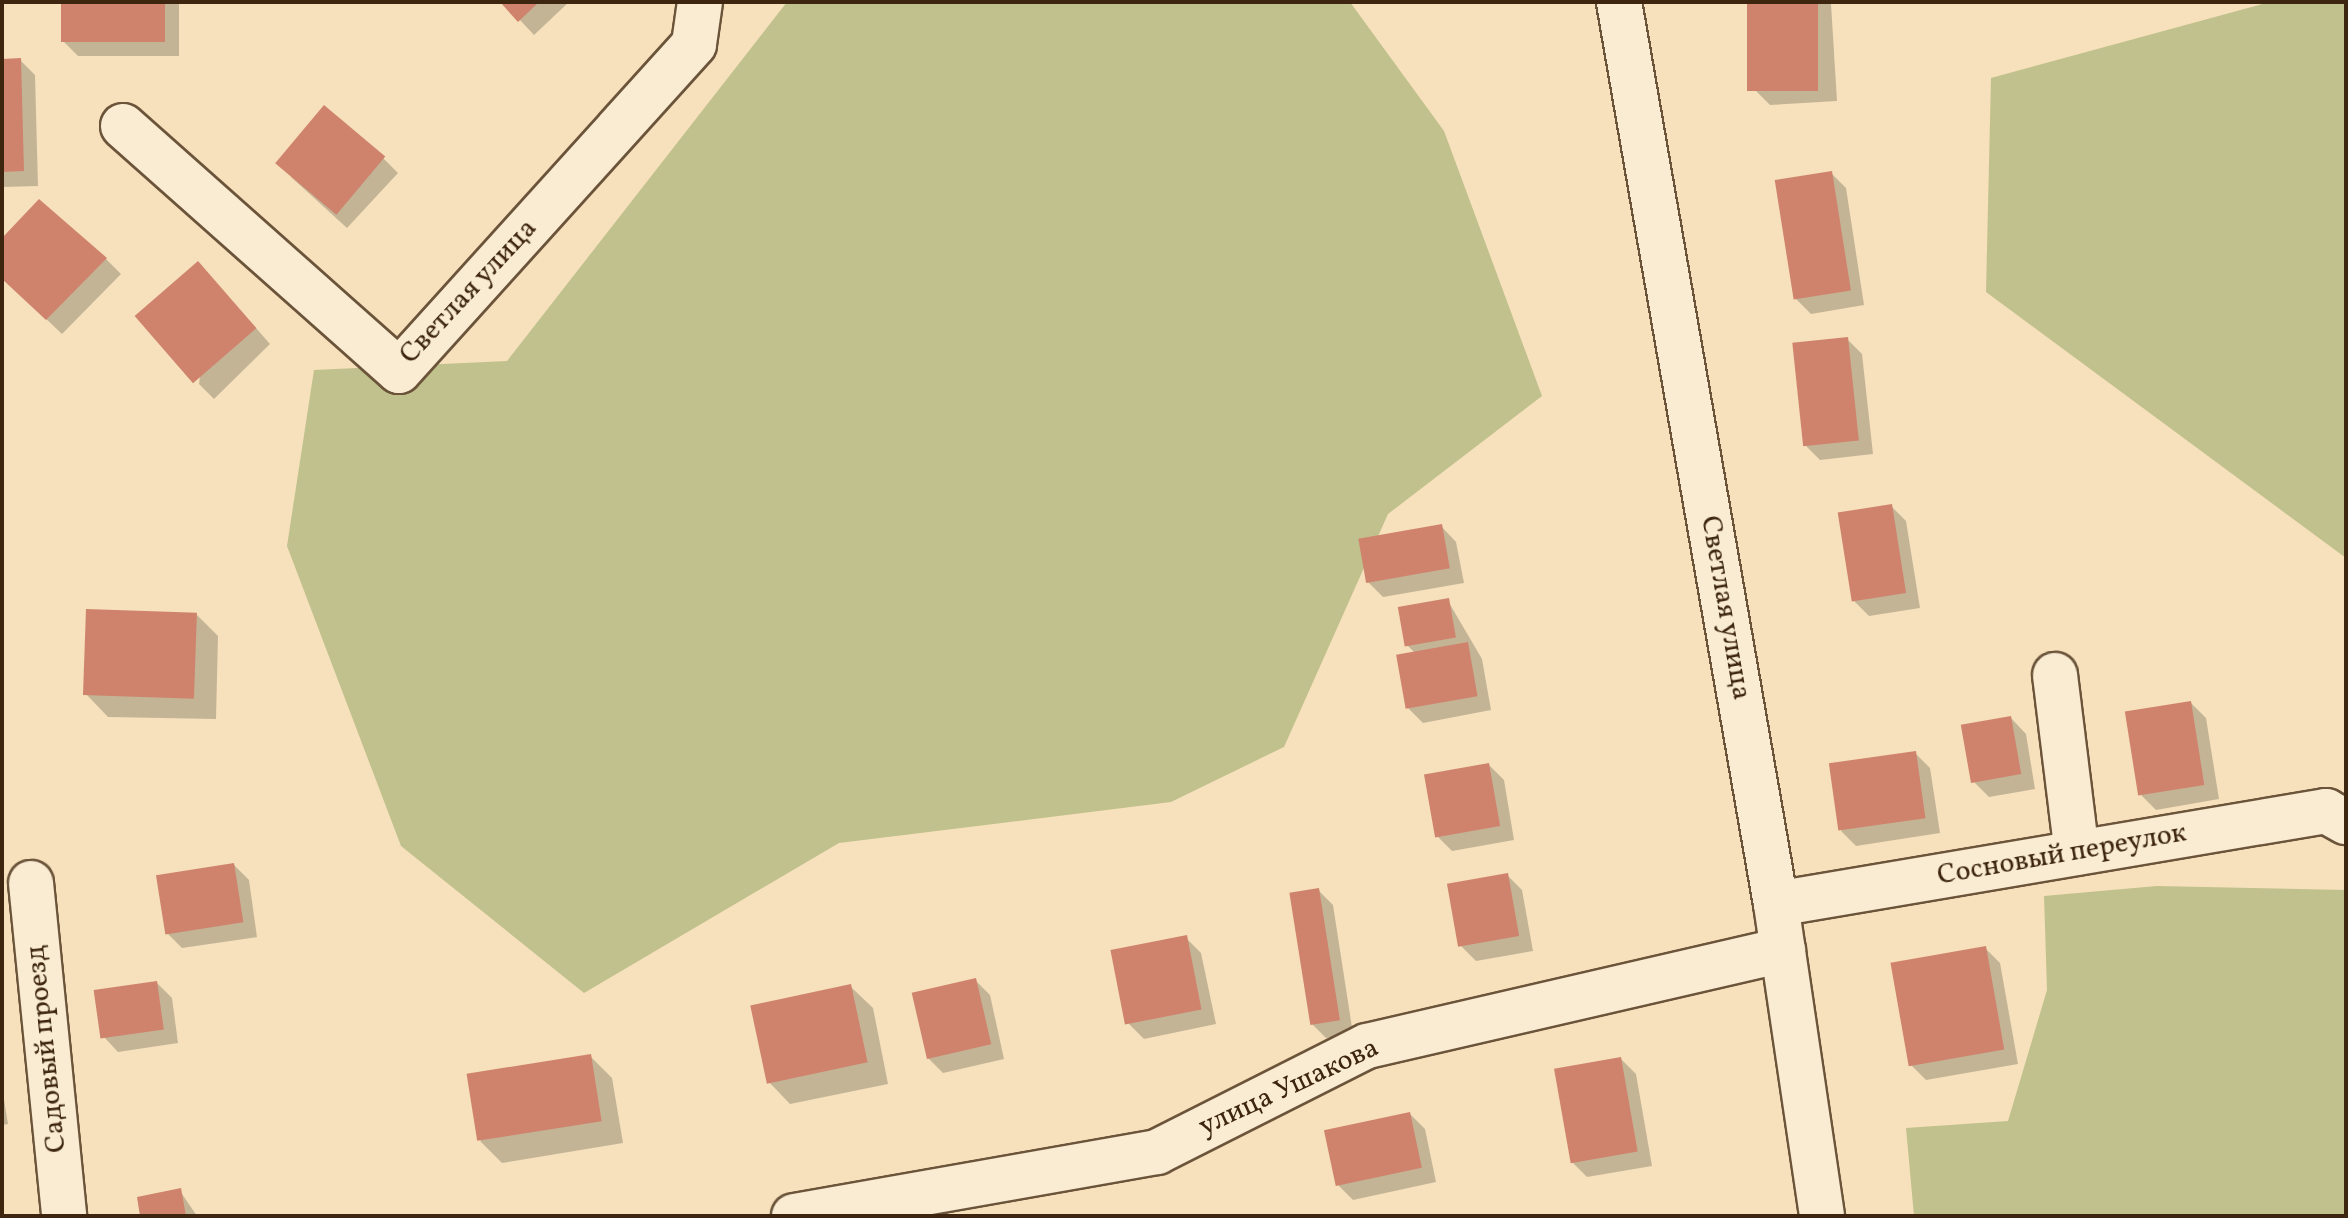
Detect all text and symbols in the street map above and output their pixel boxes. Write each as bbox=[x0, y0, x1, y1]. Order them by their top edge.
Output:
street label: Светлая улица bbox=[393, 212, 545, 372]
street label: Светлая улица bbox=[1692, 513, 1758, 703]
street label: Сосновый переулок bbox=[1935, 817, 2189, 893]
street label: Садовый проезд bbox=[19, 944, 75, 1154]
street label: улица Ушакова bbox=[1194, 1032, 1384, 1144]

